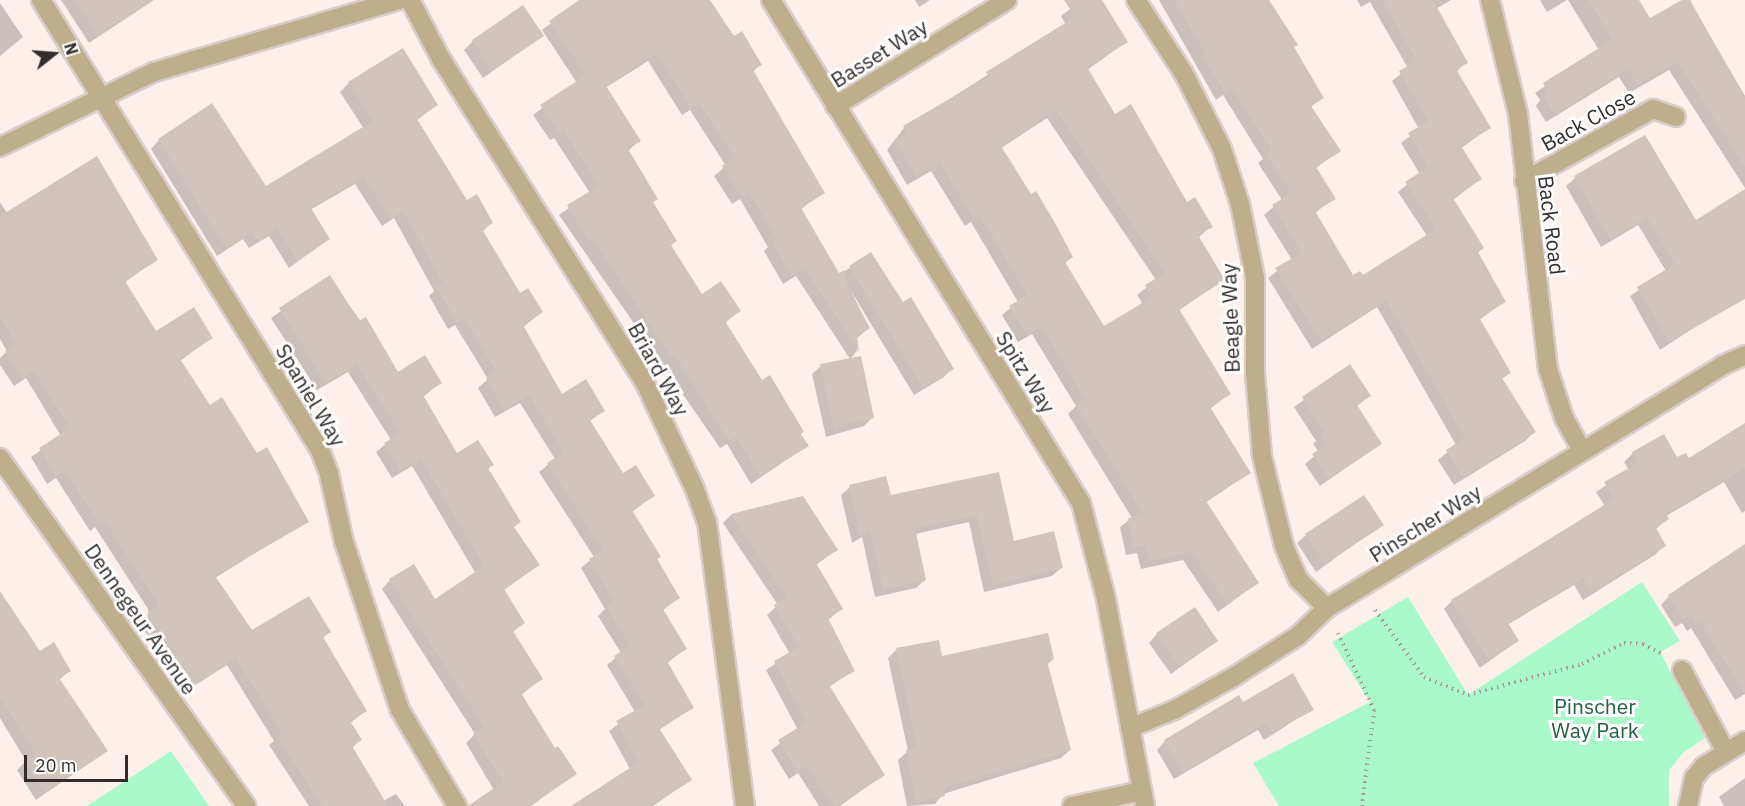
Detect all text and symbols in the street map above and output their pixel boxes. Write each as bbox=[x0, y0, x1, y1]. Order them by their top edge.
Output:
street label: Basset Way bbox=[826, 13, 932, 93]
north arrow bbox=[24, 24, 84, 84]
text: N bbox=[60, 40, 82, 57]
street label: Back Close bbox=[1537, 84, 1639, 156]
street label: Back Road bbox=[1533, 174, 1571, 276]
street label: Beagle Way bbox=[1215, 263, 1245, 373]
street label: Briard Way bbox=[623, 318, 695, 420]
street label: Spitz Way bbox=[991, 326, 1061, 418]
street label: Spaniel Way bbox=[271, 339, 351, 451]
street label: Pinscher Way bbox=[1365, 479, 1485, 567]
street label: Dennegeur Avenue bbox=[80, 539, 202, 699]
park label: Pinscher Way Park bbox=[1551, 693, 1639, 743]
scale bar bbox=[27, 743, 130, 781]
text: 20 m bbox=[35, 754, 77, 777]

